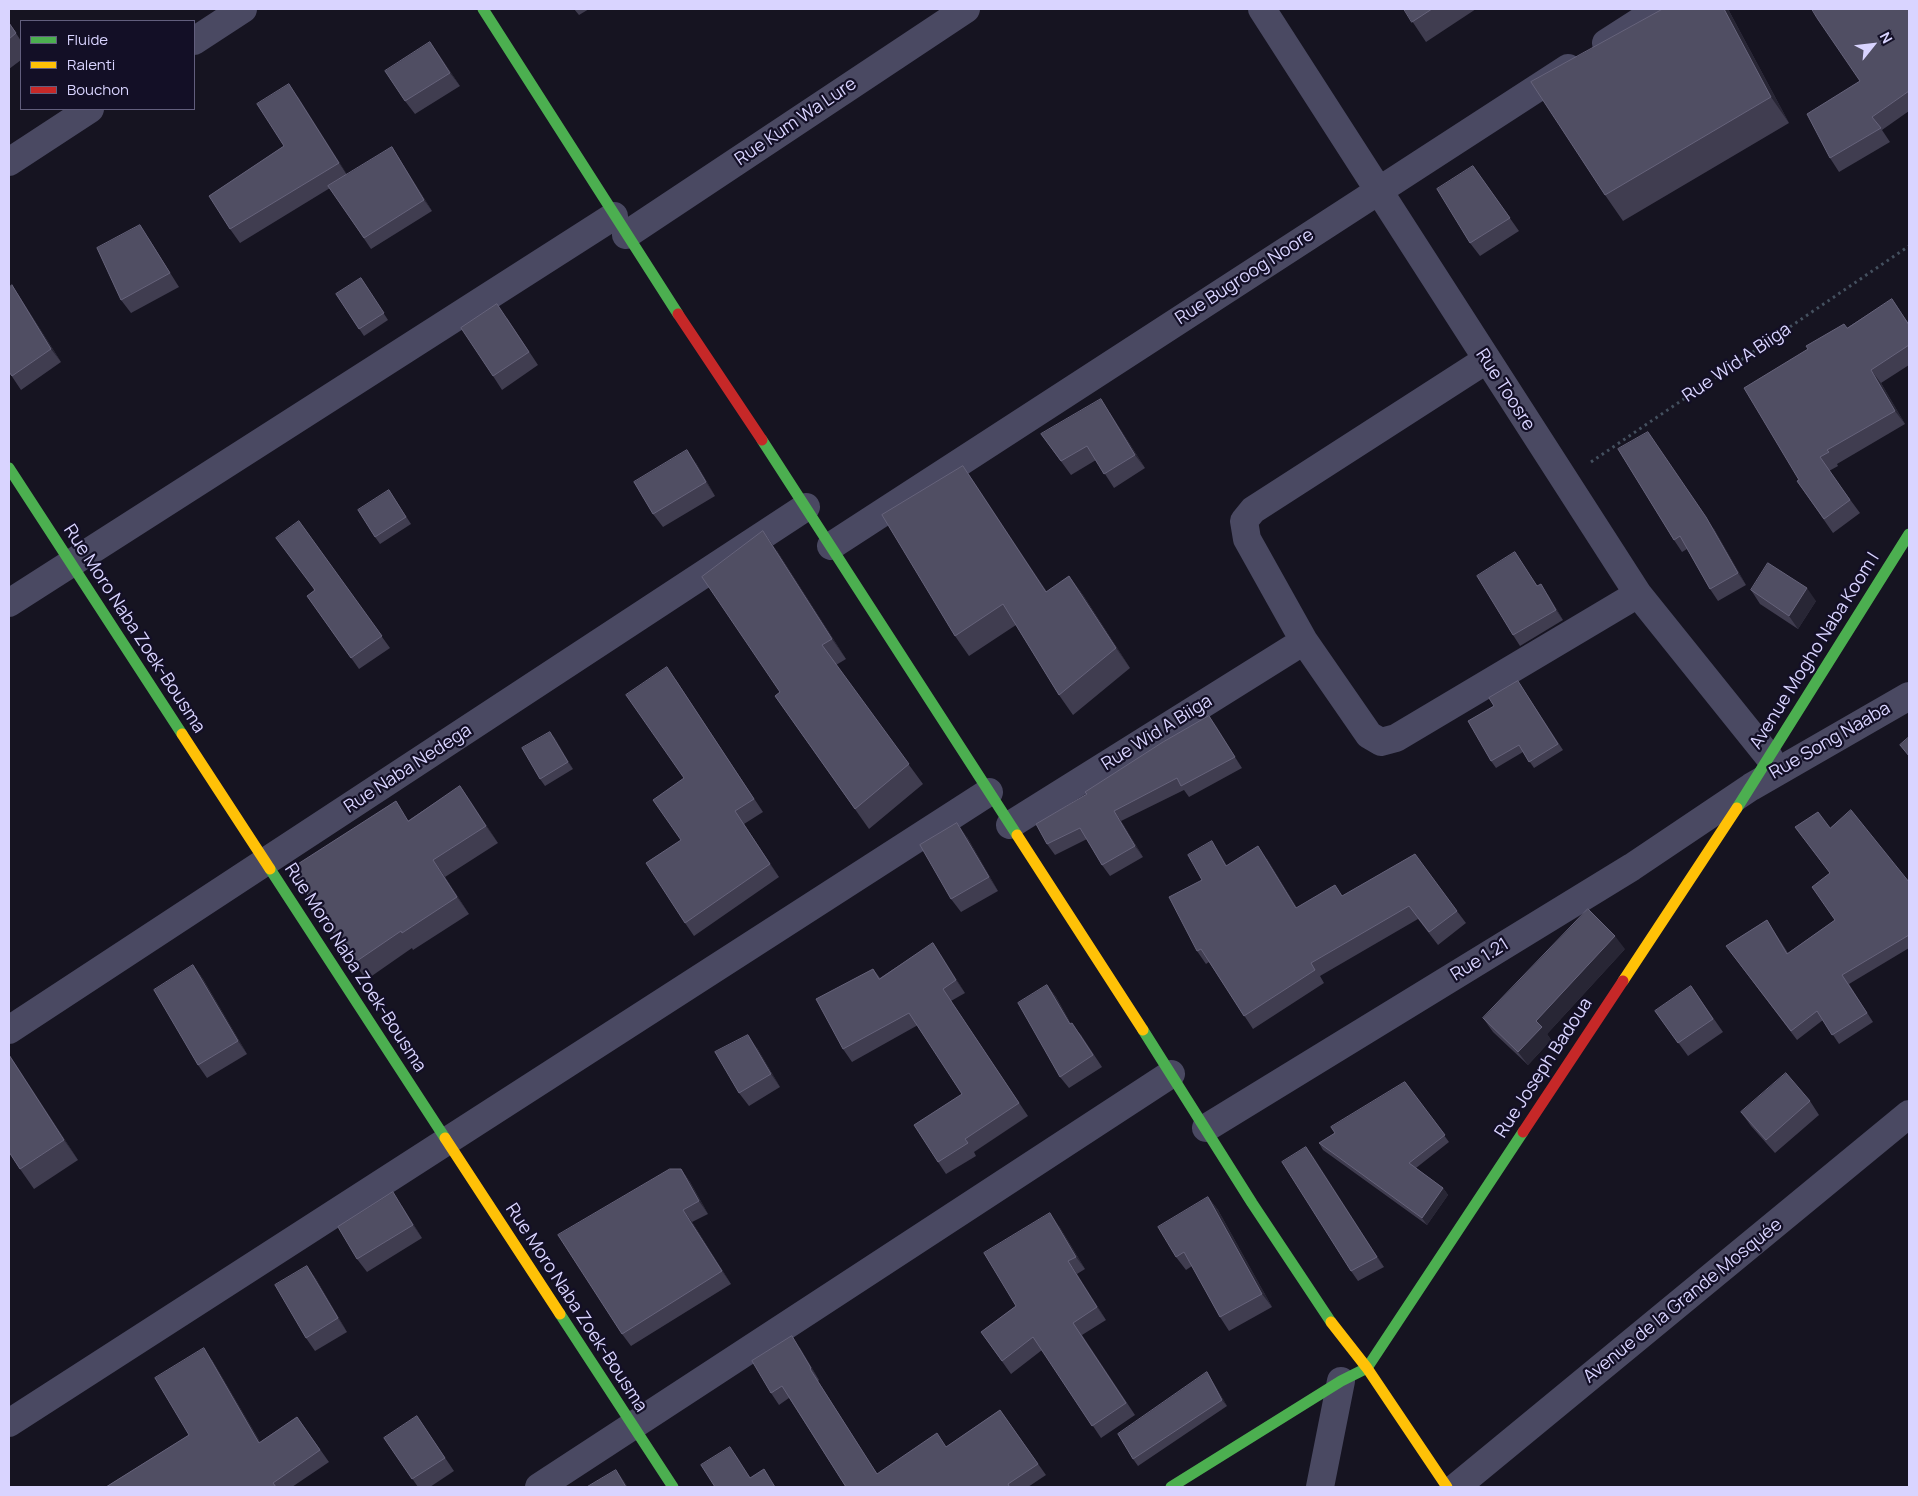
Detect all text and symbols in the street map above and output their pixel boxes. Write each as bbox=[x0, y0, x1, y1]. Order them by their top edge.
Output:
legend bbox=[20, 20, 195, 110]
north arrow bbox=[1848, 20, 1898, 70]
text: N bbox=[1876, 28, 1897, 46]
text: Fluide bbox=[67, 29, 108, 50]
text: Ralenti bbox=[67, 54, 115, 75]
street label: Rue Kum Wa Lure bbox=[731, 73, 861, 171]
text: Bouchon bbox=[67, 79, 129, 100]
street label: Rue Bugroog Noore bbox=[1172, 224, 1318, 330]
street label: Rue Wid A Biiga bbox=[1679, 319, 1795, 407]
street label: Rue Toosre bbox=[1471, 345, 1539, 435]
street label: Rue Moro Naba Zoek-Bousma bbox=[58, 521, 210, 737]
street label: Avenue Mogho Naba Koom I bbox=[1746, 549, 1884, 753]
street label: Rue Wid A Biiga bbox=[1098, 690, 1216, 776]
street label: Rue Song Naaba bbox=[1766, 698, 1894, 784]
street label: Rue Naba Nedega bbox=[340, 720, 476, 818]
street label: Rue Moro Naba Zoek-Bousma bbox=[279, 860, 431, 1076]
street label: Rue 1.21 bbox=[1447, 934, 1513, 986]
street label: Rue Joseph Badoua bbox=[1491, 994, 1597, 1142]
street label: Rue Moro Naba Zoek-Bousma bbox=[500, 1200, 652, 1416]
street label: Avenue de la Grande Mosquée bbox=[1579, 1214, 1787, 1388]

